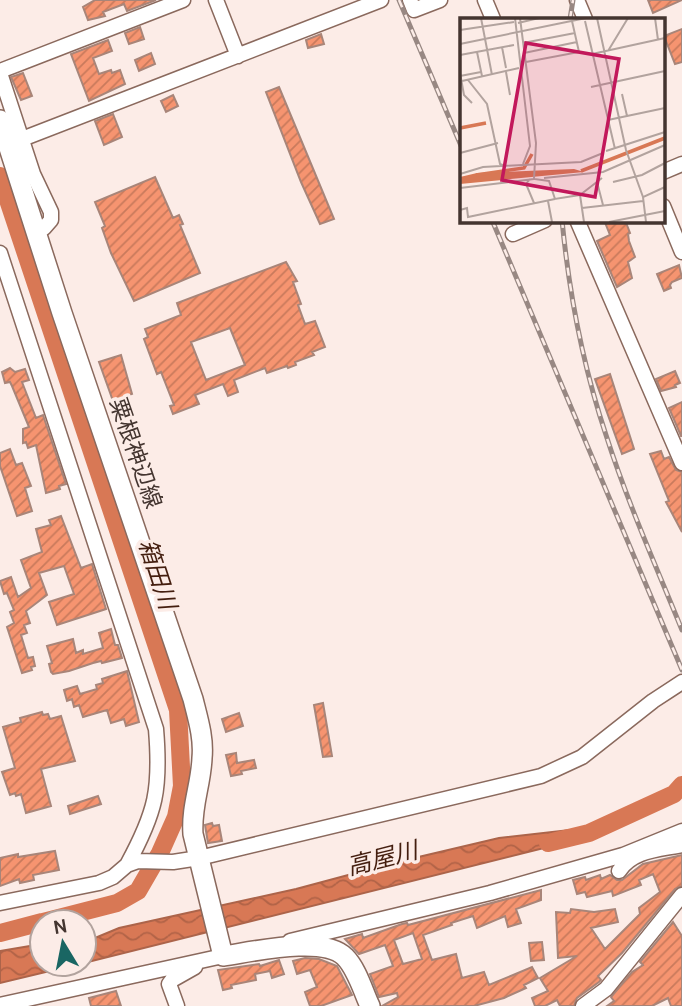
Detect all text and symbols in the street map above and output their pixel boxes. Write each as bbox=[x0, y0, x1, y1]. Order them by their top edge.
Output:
inset map bbox=[460, 18, 664, 222]
street label: 粟根神辺線 bbox=[104, 394, 168, 512]
water label: 箱田川 bbox=[133, 535, 184, 616]
water label: 高屋川 bbox=[344, 834, 423, 881]
north arrow bbox=[28, 908, 98, 978]
text: N bbox=[52, 914, 69, 939]

